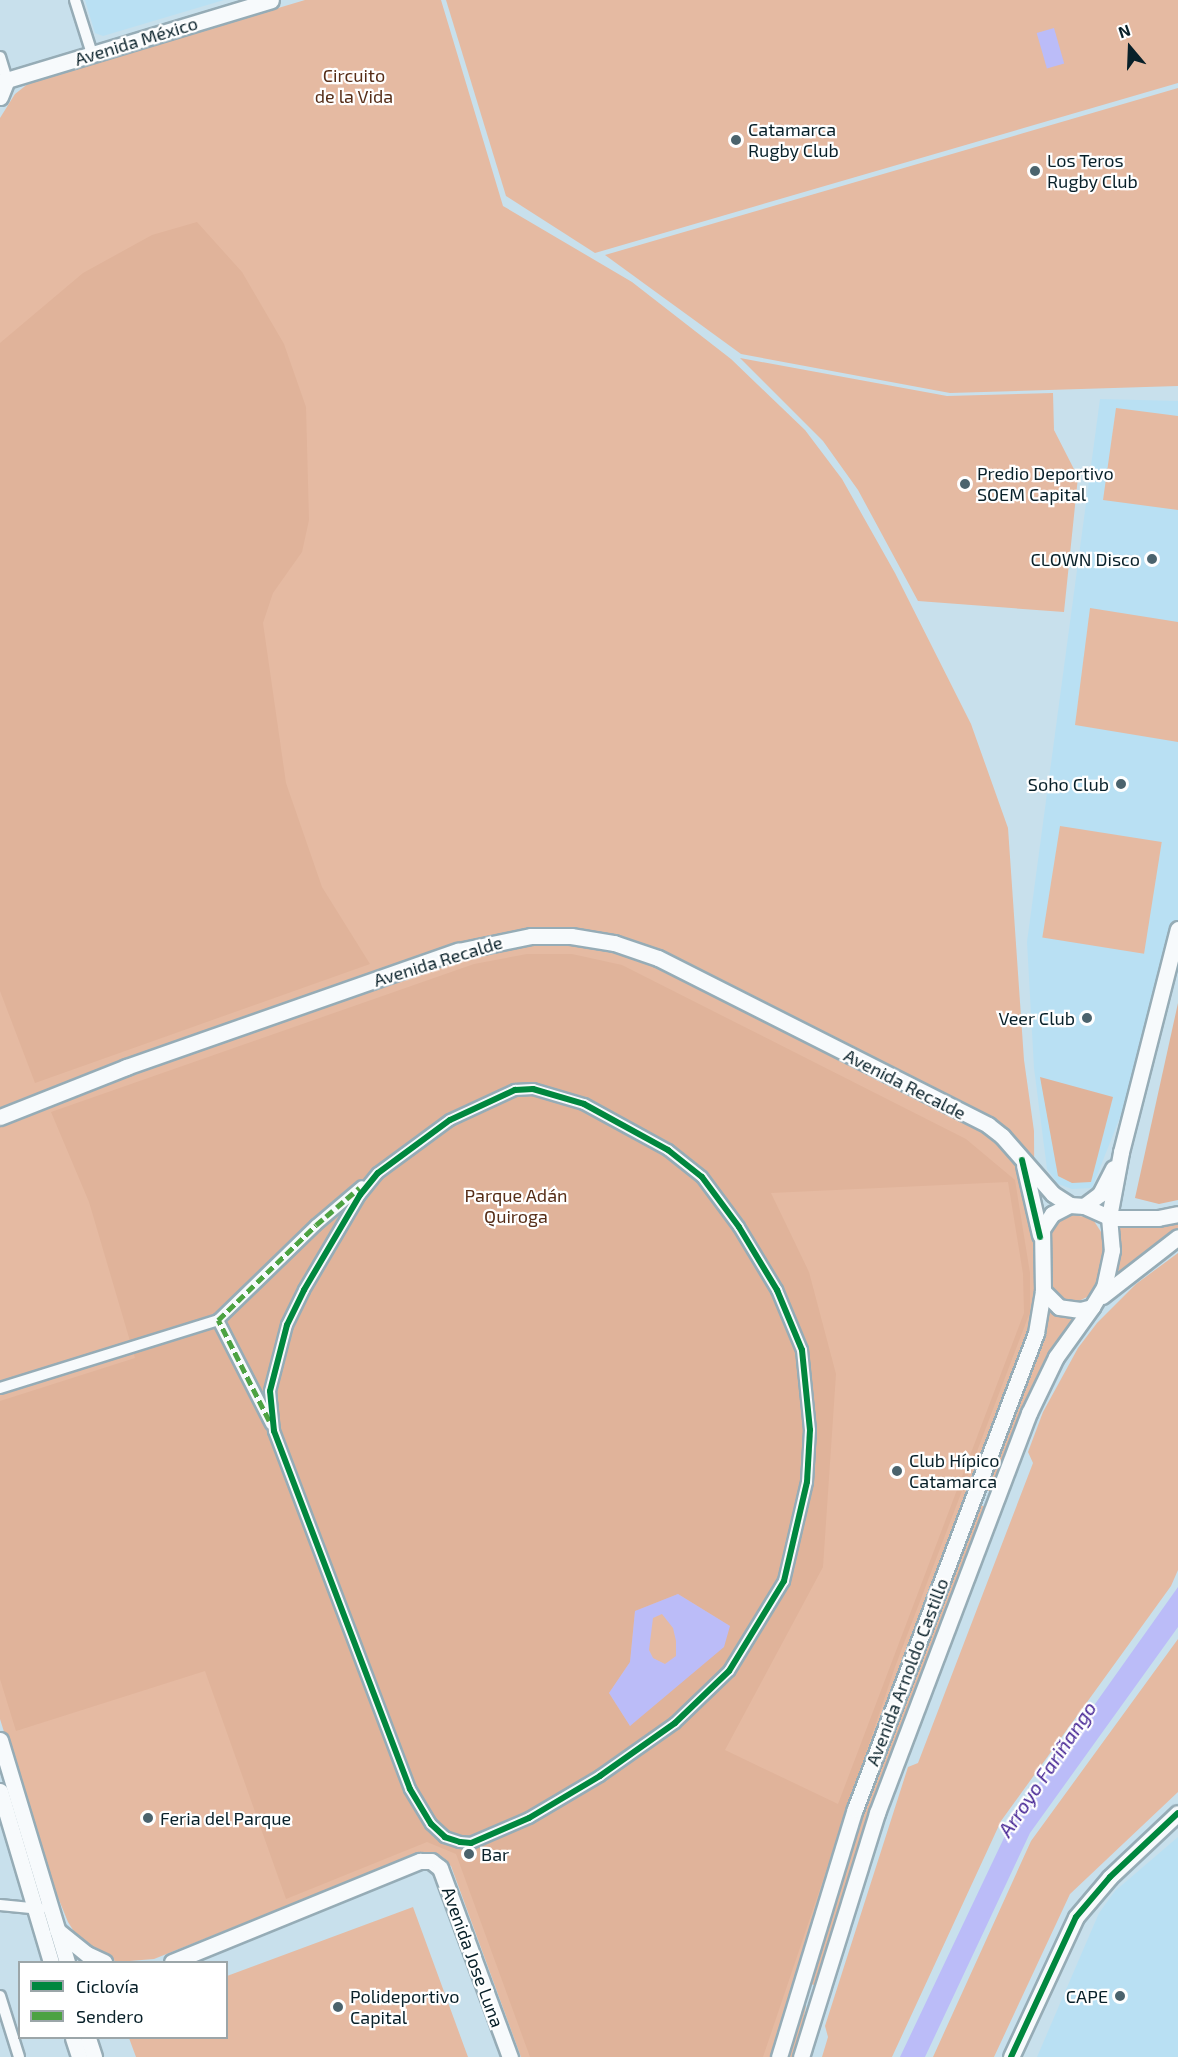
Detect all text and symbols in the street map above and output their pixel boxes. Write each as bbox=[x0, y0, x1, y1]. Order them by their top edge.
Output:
street label: Avenida México bbox=[72, 12, 200, 70]
north arrow bbox=[1100, 18, 1160, 78]
text: N bbox=[1115, 20, 1133, 41]
park label: Circuito de la Vida bbox=[315, 65, 393, 107]
place label: Catamarca Rugby Club bbox=[748, 119, 839, 162]
marker: Catamarca Rugby Club bbox=[729, 133, 743, 147]
place label: Los Teros Rugby Club bbox=[1047, 150, 1138, 192]
marker: Los Teros Rugby Club bbox=[1028, 164, 1042, 178]
place label: Predio Deportivo SOEM Capital bbox=[977, 463, 1114, 506]
marker: Predio Deportivo SOEM Capital bbox=[958, 477, 972, 491]
place label: CLOWN Disco bbox=[1031, 548, 1140, 570]
marker: CLOWN Disco bbox=[1145, 552, 1159, 566]
place label: Soho Club bbox=[1028, 773, 1109, 795]
marker: Soho Club bbox=[1114, 777, 1128, 791]
street label: Avenida Recalde bbox=[371, 931, 505, 991]
place label: Veer Club bbox=[998, 1007, 1075, 1029]
marker: Veer Club bbox=[1080, 1011, 1094, 1025]
street label: Avenida Recalde bbox=[840, 1044, 970, 1124]
park label: Parque Adán Quiroga bbox=[464, 1185, 568, 1228]
place label: Club Hípico Catamarca bbox=[909, 1450, 999, 1492]
marker: Club Hípico Catamarca bbox=[890, 1464, 904, 1478]
street label: Avenida Arnoldo Castillo bbox=[861, 1575, 953, 1769]
water label: Arroyo Fariñango bbox=[993, 1697, 1101, 1841]
place label: Feria del Parque bbox=[160, 1807, 292, 1829]
marker: Feria del Parque bbox=[141, 1811, 155, 1825]
place label: Bar bbox=[481, 1843, 509, 1865]
marker: Bar bbox=[462, 1847, 476, 1861]
street label: Avenida Jose Luna bbox=[438, 1884, 508, 2030]
legend bbox=[18, 1961, 228, 2039]
text: Ciclovía bbox=[76, 1975, 139, 1997]
place label: CAPE bbox=[1066, 1985, 1108, 2007]
place label: Polideportivo Capital bbox=[350, 1986, 459, 2028]
marker: CAPE bbox=[1113, 1989, 1127, 2003]
marker: Polideportivo Capital bbox=[331, 2000, 345, 2014]
text: Sendero bbox=[76, 2005, 143, 2027]

